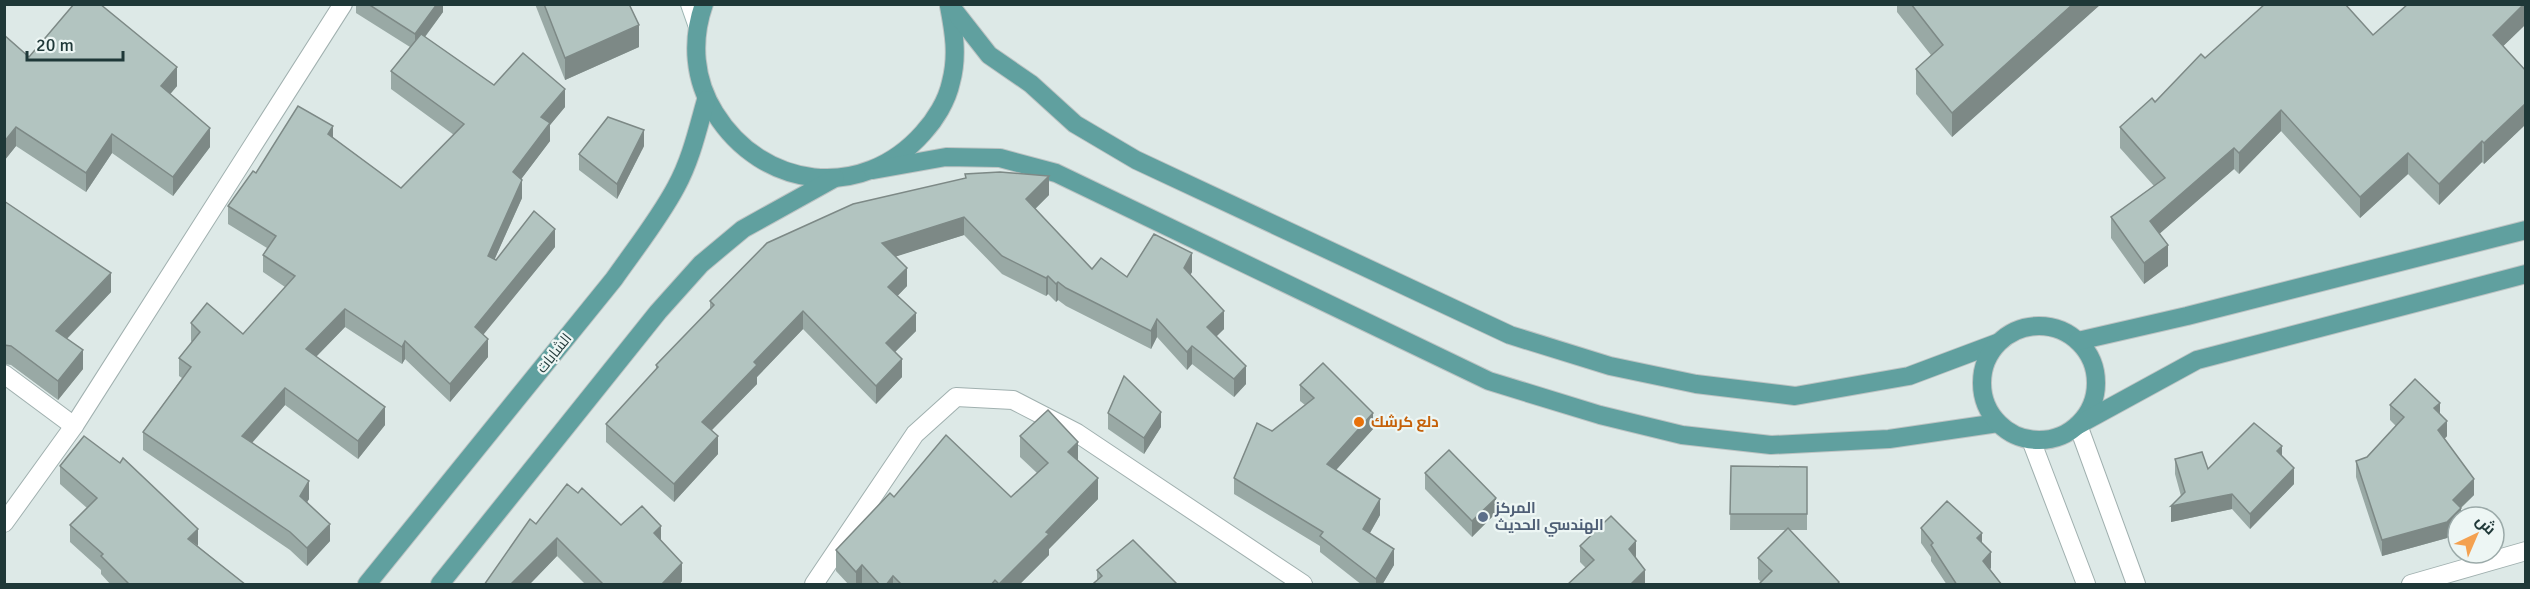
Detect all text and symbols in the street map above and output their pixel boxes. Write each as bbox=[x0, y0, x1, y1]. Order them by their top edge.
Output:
scale bar bbox=[27, 24, 123, 62]
text: 20 m bbox=[36, 34, 74, 56]
street label: الشابات bbox=[533, 330, 575, 376]
place label: دلع كرشك bbox=[1371, 413, 1439, 432]
marker: دلع كرشك bbox=[1352, 415, 1366, 429]
place label: المركز الهندسي الحديث bbox=[1494, 499, 1604, 537]
north arrow bbox=[2446, 505, 2506, 565]
marker: المركز الهندسي الحديث bbox=[1476, 510, 1490, 524]
text: ش bbox=[2471, 511, 2500, 539]

